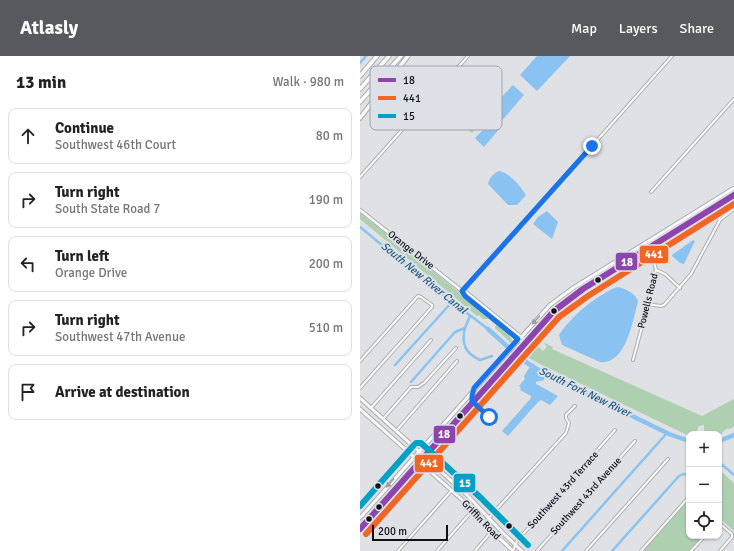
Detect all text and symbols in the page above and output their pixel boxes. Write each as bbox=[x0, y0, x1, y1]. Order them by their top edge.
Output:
text: Atlasly bbox=[20, 16, 78, 40]
text: Map bbox=[571, 20, 597, 37]
text: Layers bbox=[619, 20, 658, 37]
text: Share bbox=[680, 20, 714, 37]
legend bbox=[370, 66, 502, 130]
text: 13 min bbox=[16, 72, 66, 93]
text: Walk · 980 m bbox=[273, 74, 344, 90]
text: 18 bbox=[403, 74, 415, 87]
text: 441 bbox=[403, 92, 421, 105]
text: 15 bbox=[403, 110, 415, 123]
text: Continue bbox=[55, 119, 114, 137]
icon: ahead bbox=[17, 125, 39, 147]
text: 80 m bbox=[316, 128, 343, 144]
text: Southwest 46th Court bbox=[55, 137, 176, 153]
route end bbox=[583, 137, 601, 155]
text: Turn right bbox=[55, 183, 120, 201]
icon: right bbox=[17, 189, 39, 211]
text: 190 m bbox=[309, 192, 343, 208]
text: South State Road 7 bbox=[55, 201, 160, 217]
street label: Orange Drive bbox=[385, 228, 437, 272]
water label: South New River Canal bbox=[378, 239, 470, 317]
line badge: 441 bbox=[639, 245, 669, 264]
text: Turn left bbox=[55, 247, 109, 265]
text: 441 bbox=[645, 248, 663, 261]
line badge: 18 bbox=[615, 252, 638, 271]
icon: left bbox=[17, 253, 39, 275]
text: 200 m bbox=[309, 256, 343, 272]
text: 18 bbox=[621, 256, 633, 269]
text: Orange Drive bbox=[55, 265, 127, 281]
street label: Powells Road bbox=[635, 272, 661, 330]
unlabelled marker bbox=[593, 275, 603, 285]
unlabelled marker bbox=[549, 306, 559, 316]
text: Turn right bbox=[55, 311, 120, 329]
one-way arrow bbox=[532, 315, 541, 324]
icon: right bbox=[17, 317, 39, 339]
text: 510 m bbox=[309, 320, 343, 336]
text: Southwest 47th Avenue bbox=[55, 329, 186, 345]
water label: South Fork New River bbox=[537, 364, 635, 421]
icon: arrive bbox=[17, 381, 39, 403]
text: Arrive at destination bbox=[55, 383, 190, 401]
route start bbox=[480, 408, 498, 426]
unlabelled marker bbox=[455, 411, 465, 421]
line badge: 18 bbox=[433, 425, 456, 444]
text: 18 bbox=[438, 428, 450, 441]
map controls bbox=[686, 431, 722, 539]
button: + bbox=[686, 431, 722, 467]
street label: Southwest 43rd Terrace bbox=[525, 449, 601, 531]
line badge: 441 bbox=[414, 454, 444, 473]
street label: Southwest 43rd Avenue bbox=[548, 455, 624, 537]
text: 441 bbox=[420, 457, 438, 470]
button: − bbox=[686, 467, 722, 503]
line badge: 15 bbox=[453, 473, 476, 493]
text: 15 bbox=[459, 477, 471, 490]
one-way arrow bbox=[386, 478, 395, 489]
unlabelled marker bbox=[373, 481, 383, 491]
street label: Griffin Road bbox=[459, 498, 503, 542]
unlabelled marker bbox=[374, 502, 384, 512]
button: locate bbox=[686, 503, 722, 539]
unlabelled marker bbox=[364, 514, 374, 524]
unlabelled marker bbox=[504, 521, 514, 531]
scale bar bbox=[372, 523, 448, 542]
text: 200 m bbox=[378, 525, 407, 538]

